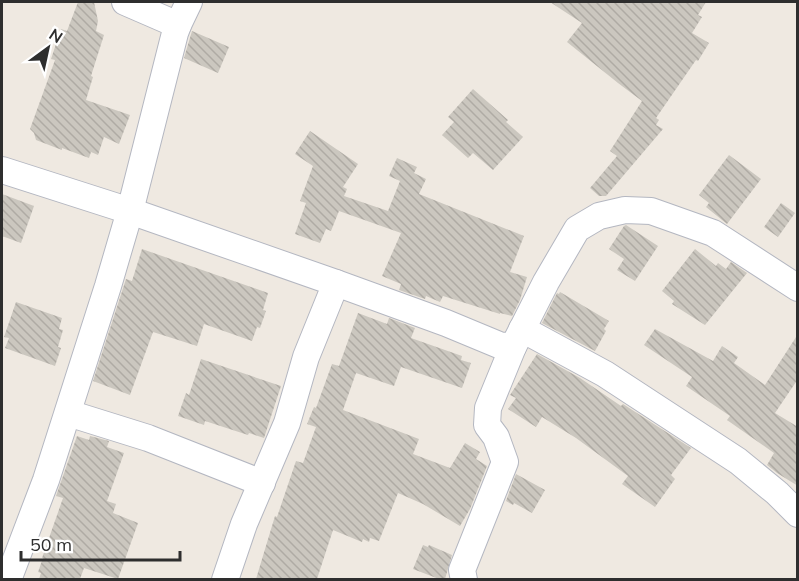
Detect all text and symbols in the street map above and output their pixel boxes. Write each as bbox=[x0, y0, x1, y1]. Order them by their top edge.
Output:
north arrow bbox=[18, 18, 78, 78]
text: N bbox=[46, 24, 67, 47]
scale bar bbox=[21, 524, 180, 562]
text: 50 m bbox=[30, 533, 72, 556]

